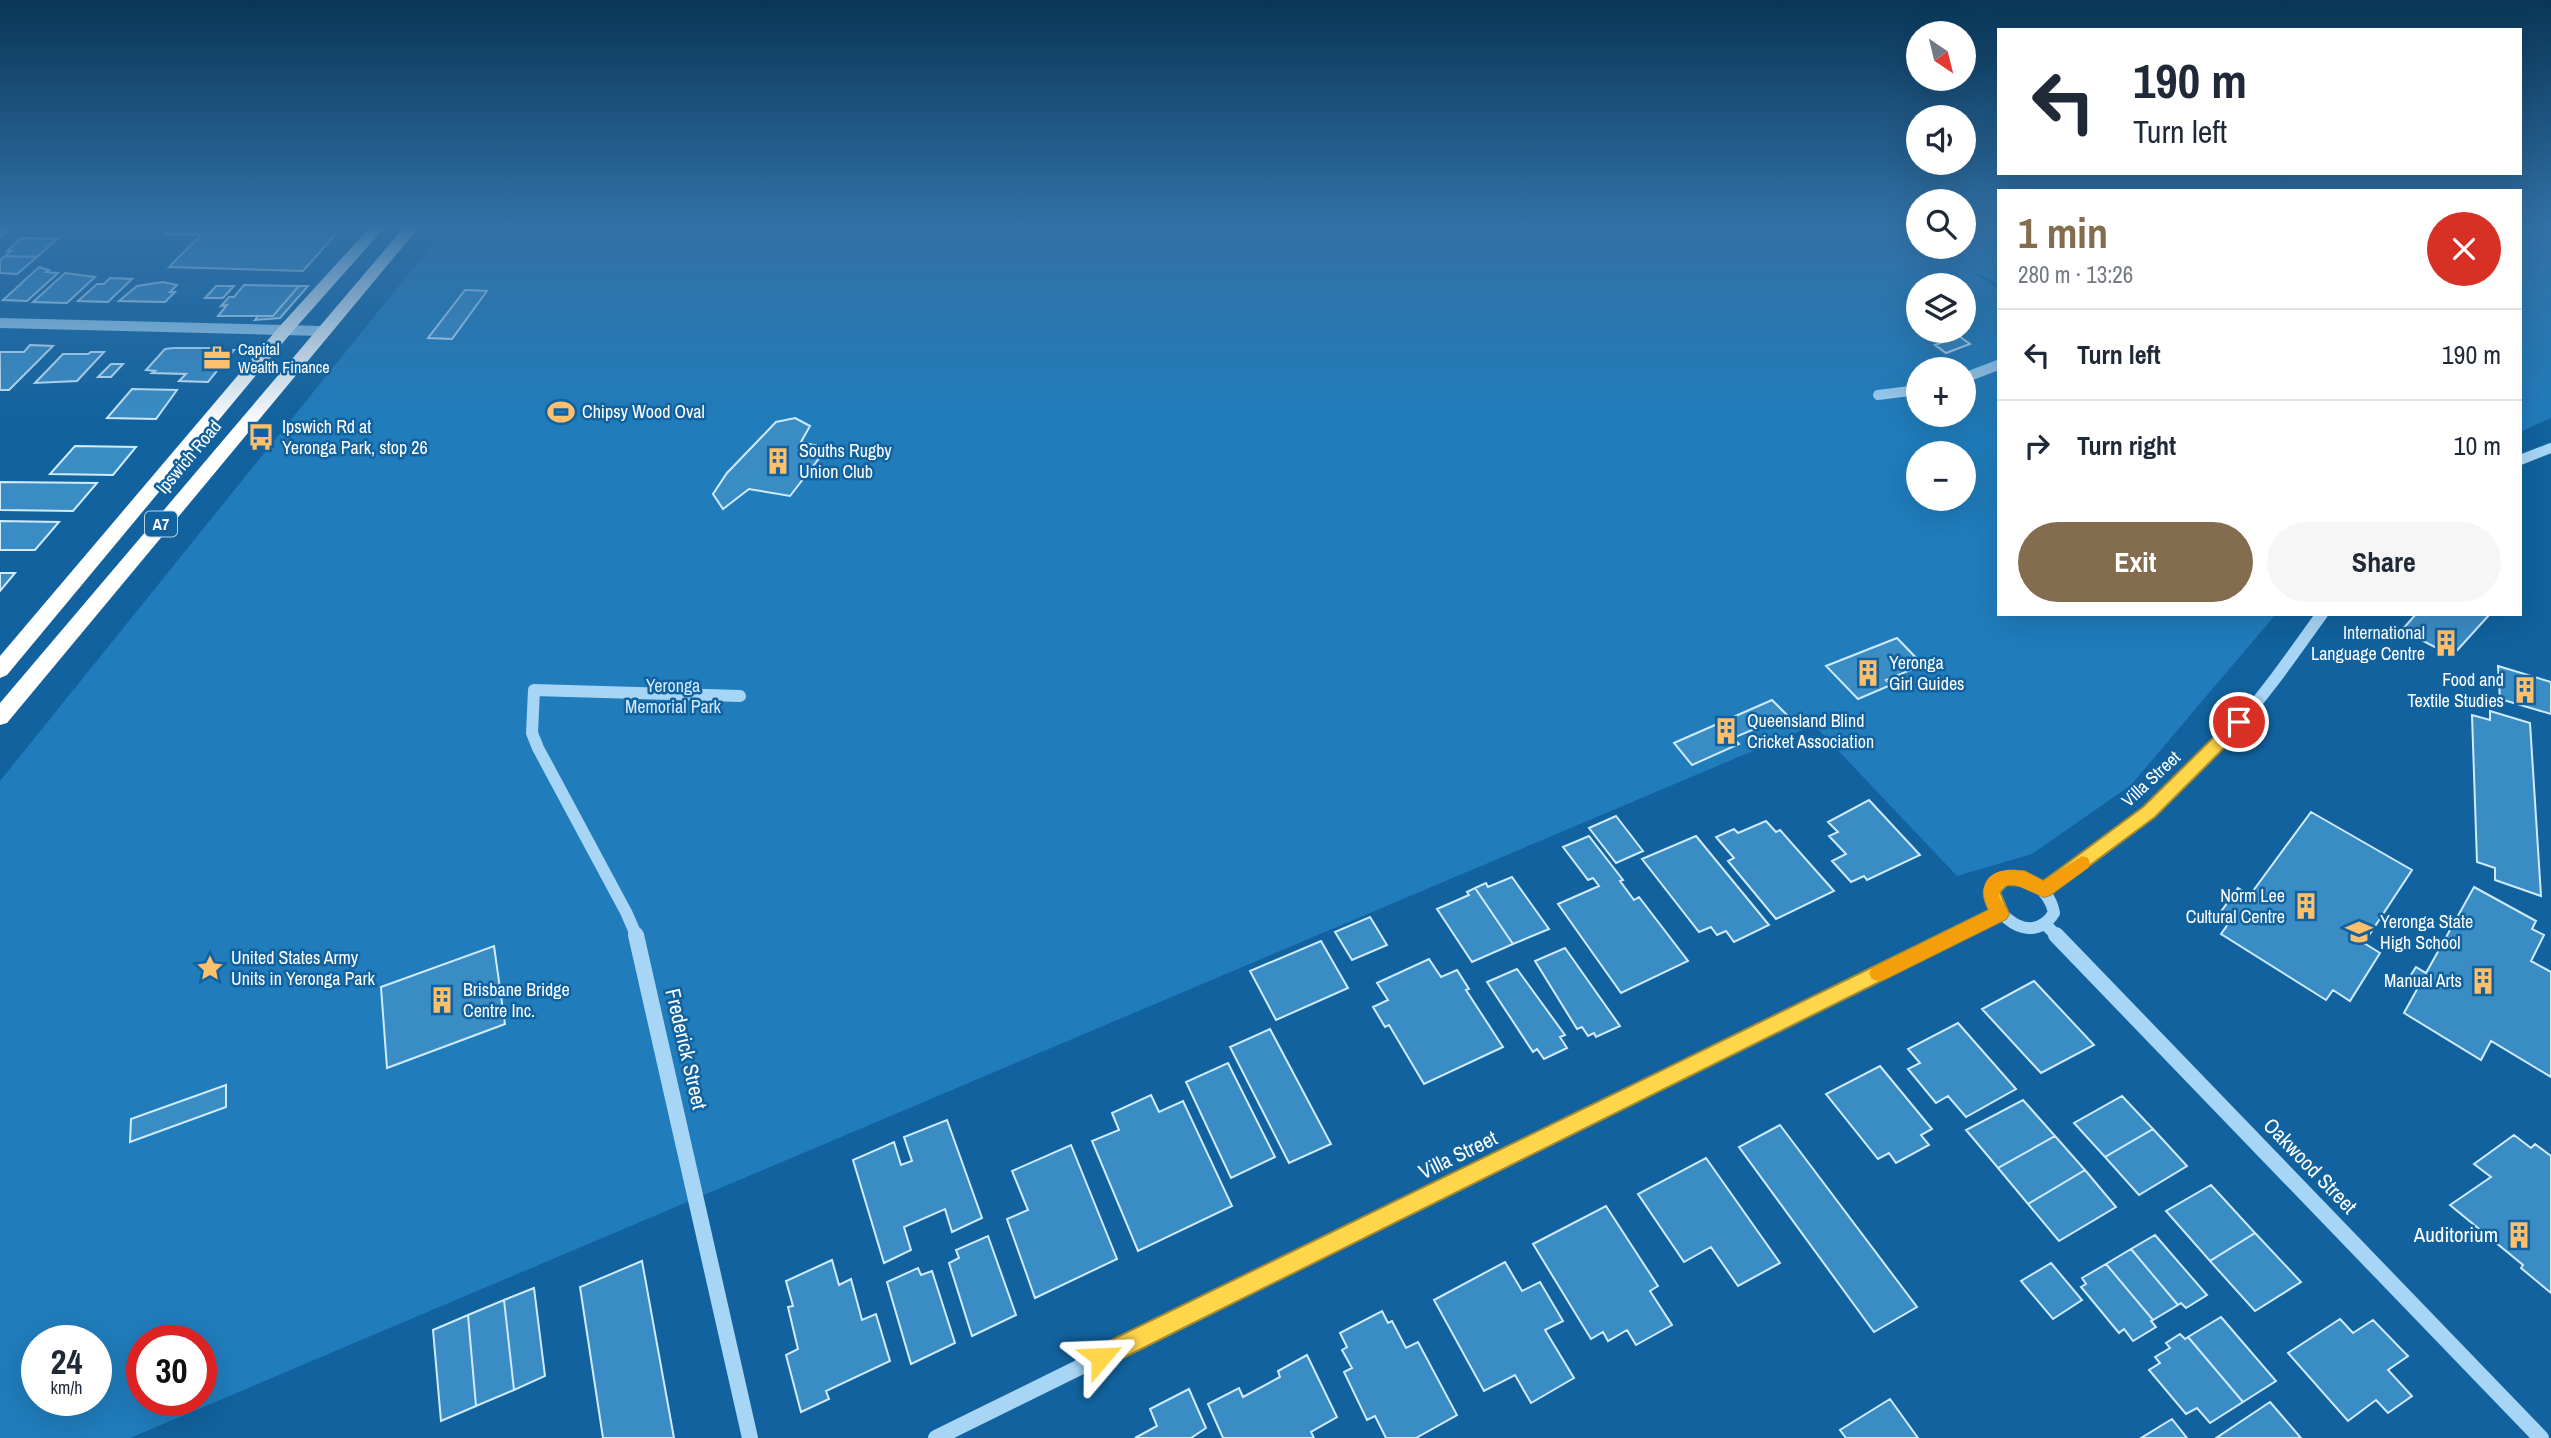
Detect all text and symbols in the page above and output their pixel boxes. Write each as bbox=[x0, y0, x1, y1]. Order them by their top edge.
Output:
north arrow bbox=[1906, 21, 1976, 91]
map controls bbox=[1906, 21, 1976, 511]
text: 190 m bbox=[2133, 47, 2247, 113]
icon: left bbox=[2018, 56, 2109, 147]
button: sound bbox=[1906, 105, 1976, 175]
text: Turn left bbox=[2133, 110, 2227, 153]
button: search bbox=[1906, 189, 1976, 259]
text: 1 min bbox=[2018, 205, 2108, 261]
button: close bbox=[2427, 212, 2501, 286]
text: 280 m · 13:26 bbox=[2018, 259, 2133, 290]
button: layers bbox=[1906, 273, 1976, 343]
icon: left bbox=[2018, 336, 2056, 374]
text: Turn left bbox=[2077, 337, 2161, 372]
text: 190 m bbox=[2442, 337, 2501, 372]
place label: Capital Wealth Finance bbox=[238, 338, 330, 378]
office icon: Capital Wealth Finance bbox=[202, 343, 232, 373]
button: + bbox=[1906, 357, 1976, 427]
sports icon: Chipsy Wood Oval bbox=[546, 397, 576, 427]
place label: Chipsy Wood Oval bbox=[582, 399, 705, 424]
street label: Ipswich Road bbox=[150, 414, 227, 499]
place label: Ipswich Rd at Yeronga Park, stop 26 bbox=[282, 414, 428, 460]
bus stop icon: Ipswich Rd at Yeronga Park, stop 26 bbox=[246, 422, 276, 452]
icon: right bbox=[2018, 427, 2056, 465]
text: Turn right bbox=[2077, 428, 2176, 463]
text: 10 m bbox=[2454, 428, 2501, 463]
place label: Souths Rugby Union Club bbox=[799, 438, 892, 484]
button: − bbox=[1906, 441, 1976, 511]
building icon: Souths Rugby Union Club bbox=[763, 446, 793, 476]
road number: A7 bbox=[145, 512, 177, 537]
button: Exit bbox=[2018, 522, 2253, 602]
button: Share bbox=[2267, 522, 2501, 602]
place label: International Language Centre bbox=[2311, 620, 2425, 666]
building icon: International Language Centre bbox=[2431, 628, 2461, 658]
place label: Yeronga Girl Guides bbox=[1889, 650, 1964, 696]
building icon: Yeronga Girl Guides bbox=[1853, 658, 1883, 688]
place label: Food and Textile Studies bbox=[2407, 667, 2504, 713]
park label: Yeronga Memorial Park bbox=[625, 673, 722, 719]
building icon: Food and Textile Studies bbox=[2510, 675, 2540, 705]
pin bbox=[2209, 692, 2269, 752]
icon: arrive bbox=[2220, 703, 2258, 741]
place label: Queensland Blind Cricket Association bbox=[1747, 708, 1874, 754]
building icon: Queensland Blind Cricket Association bbox=[1711, 716, 1741, 746]
street label: Villa Street bbox=[2116, 745, 2185, 812]
place label: Norm Lee Cultural Centre bbox=[2186, 883, 2285, 929]
building icon: Norm Lee Cultural Centre bbox=[2291, 891, 2321, 921]
place label: Yeronga State High School bbox=[2380, 909, 2473, 955]
school or university icon: Yeronga State High School bbox=[2344, 917, 2374, 947]
place label: United States Army Units in Yeronga Park bbox=[231, 945, 375, 991]
place icon: United States Army Units in Yeronga Park bbox=[195, 953, 225, 983]
building icon: Manual Arts bbox=[2468, 966, 2498, 996]
place label: Manual Arts bbox=[2384, 968, 2462, 993]
place label: Brisbane Bridge Centre Inc. bbox=[463, 977, 570, 1023]
building icon: Brisbane Bridge Centre Inc. bbox=[427, 985, 457, 1015]
street label: Frederick Street bbox=[658, 985, 715, 1112]
street label: Oakwood Street bbox=[2257, 1111, 2364, 1220]
street label: Villa Street bbox=[1414, 1123, 1502, 1186]
place label: Auditorium bbox=[2413, 1220, 2498, 1249]
building icon: Auditorium bbox=[2504, 1220, 2534, 1250]
position arrow bbox=[1064, 1320, 1138, 1394]
speed limit sign: 30 bbox=[126, 1325, 217, 1416]
text: 24 bbox=[51, 1338, 82, 1385]
text: km/h bbox=[51, 1375, 83, 1400]

